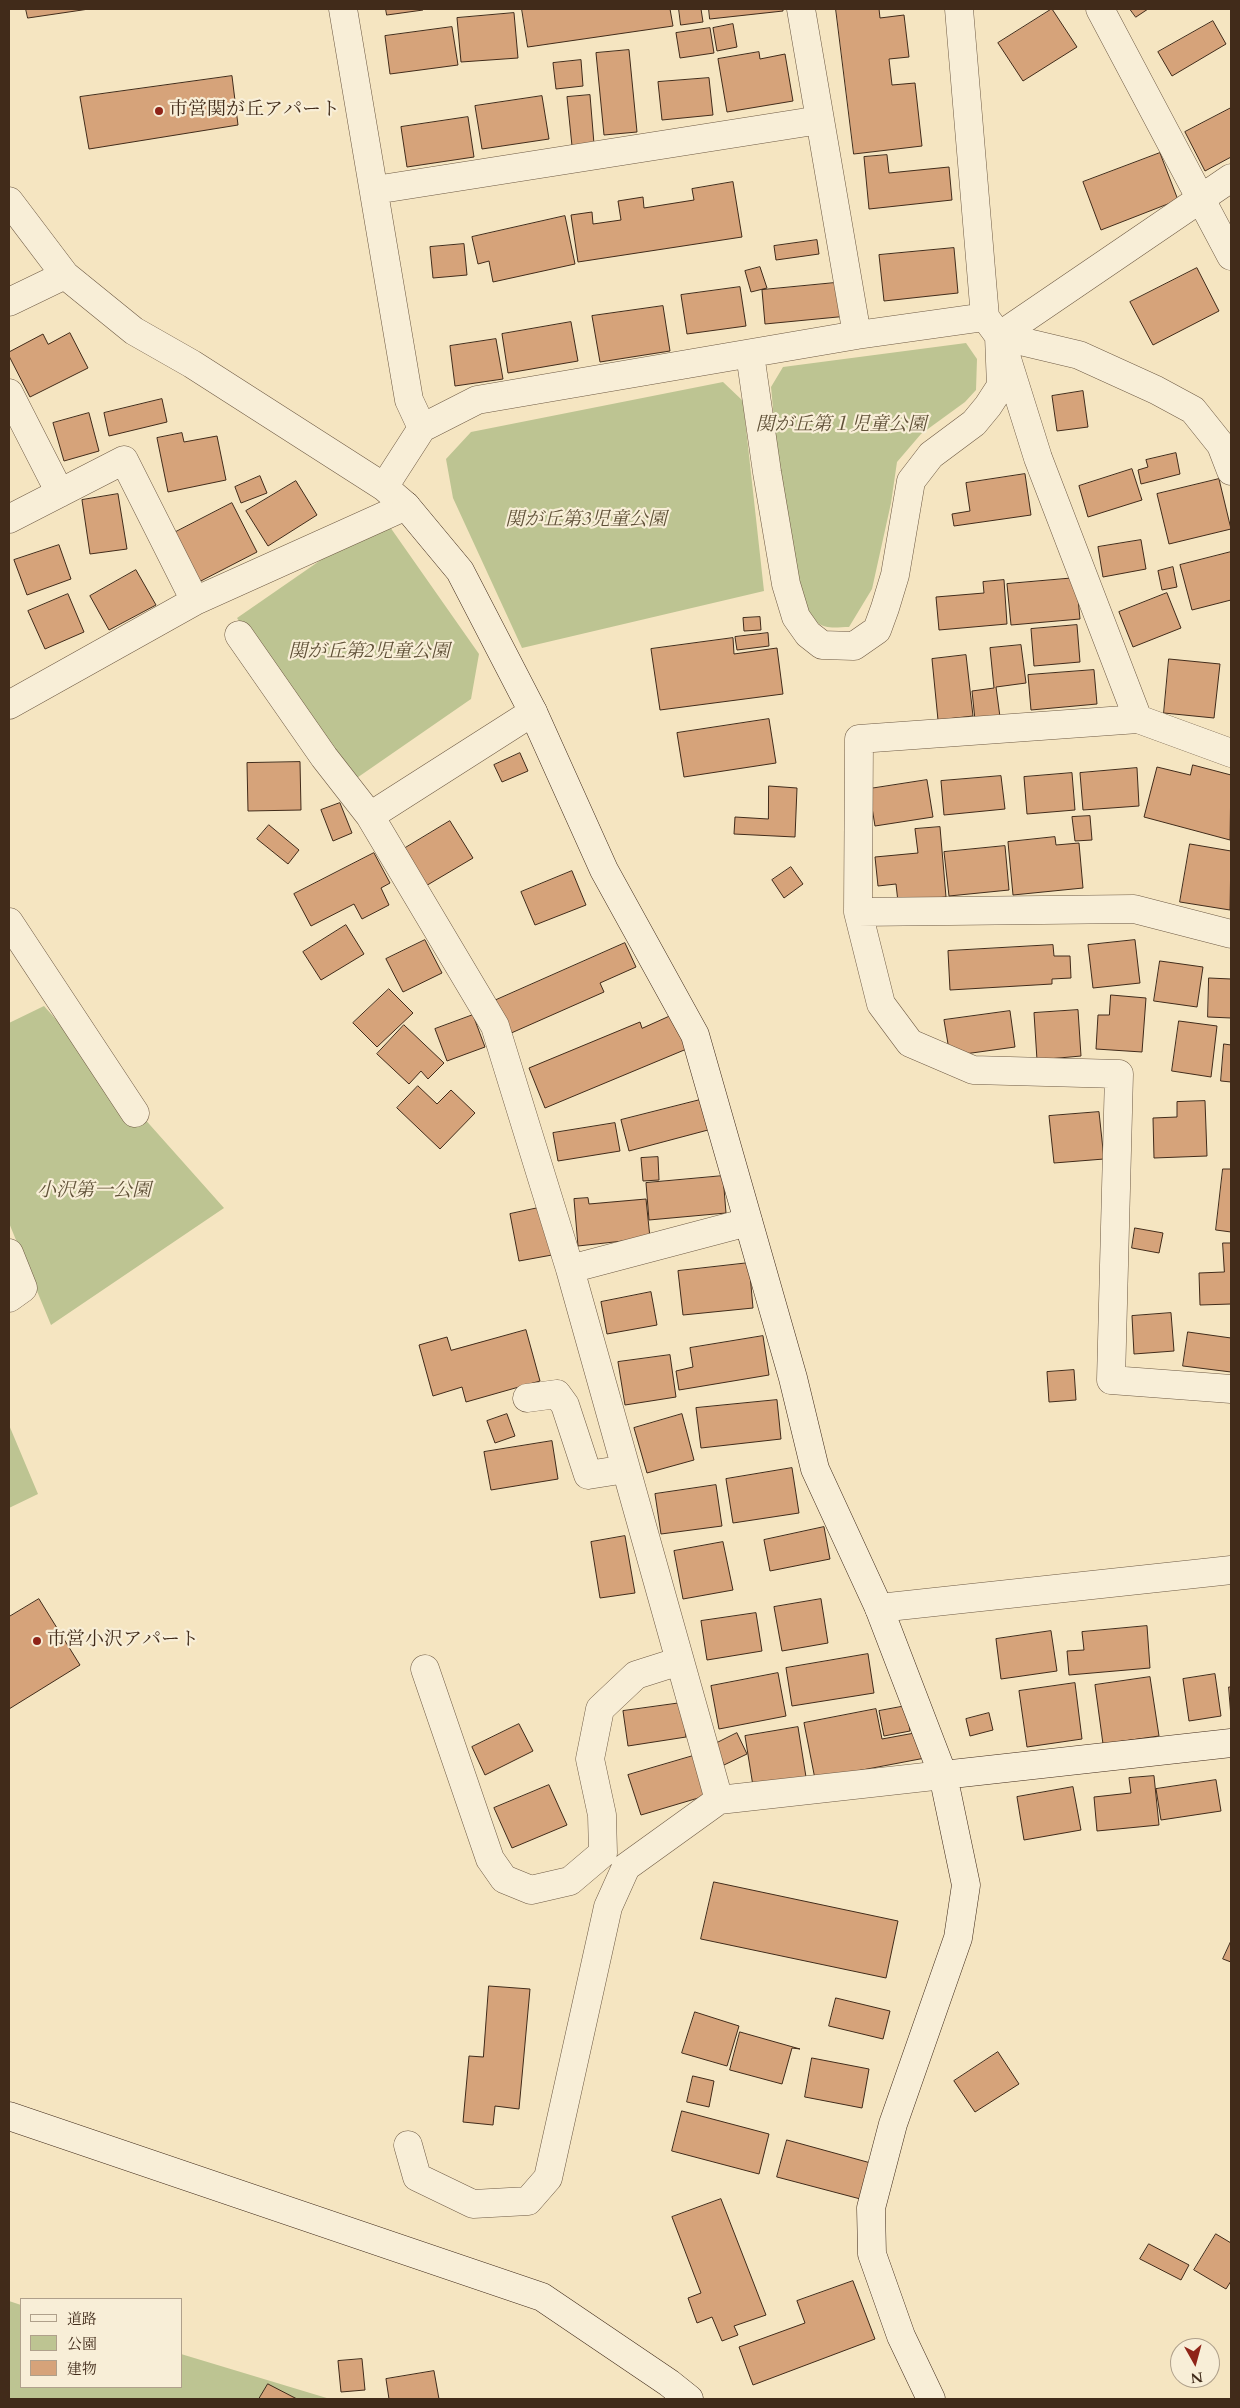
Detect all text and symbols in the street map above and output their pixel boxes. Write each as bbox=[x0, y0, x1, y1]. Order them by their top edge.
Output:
place label: 市営関が丘アパート bbox=[169, 100, 340, 122]
marker: 市営関が丘アパート bbox=[153, 105, 165, 117]
park label: 関が丘第１児童公園 bbox=[756, 415, 926, 437]
park label: 関が丘第3児童公園 bbox=[505, 510, 667, 532]
park label: 関が丘第2児童公園 bbox=[288, 642, 450, 664]
park label: 小沢第一公園 bbox=[37, 1181, 151, 1203]
place label: 市営小沢アパート bbox=[47, 1630, 199, 1652]
marker: 市営小沢アパート bbox=[31, 1635, 43, 1647]
legend bbox=[20, 2298, 182, 2388]
text: 道路 bbox=[67, 2309, 97, 2329]
text: 公園 bbox=[67, 2334, 97, 2354]
north arrow bbox=[1170, 2338, 1220, 2388]
text: 建物 bbox=[67, 2359, 97, 2379]
text: N bbox=[1190, 2367, 1204, 2388]

